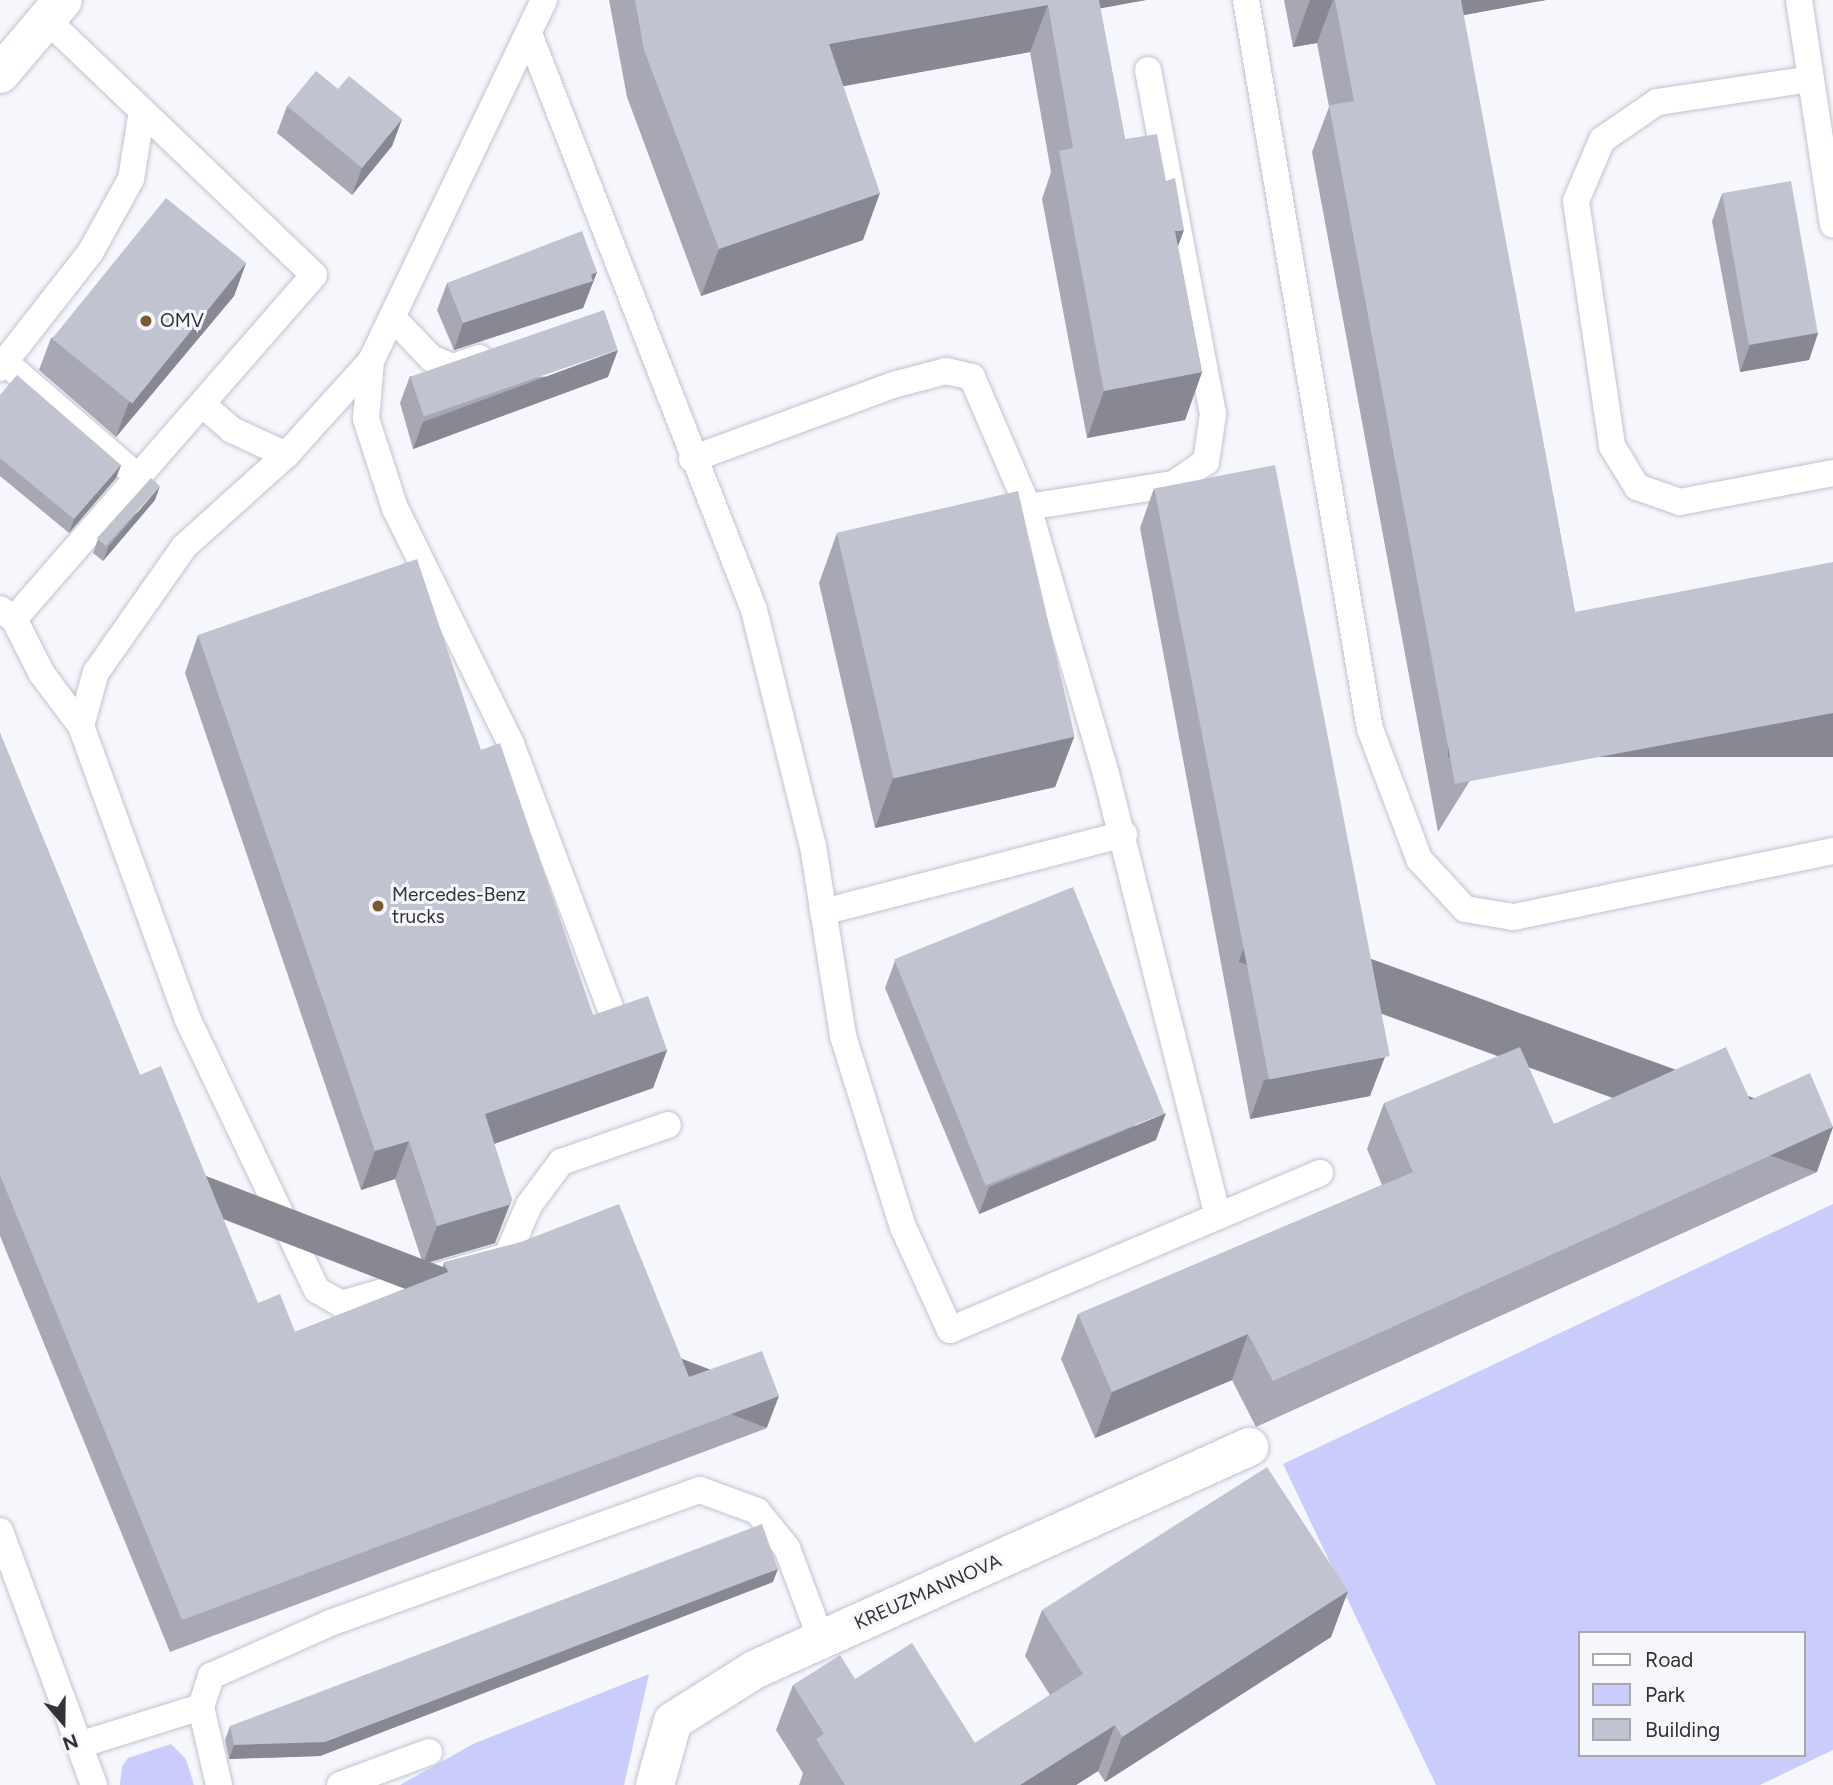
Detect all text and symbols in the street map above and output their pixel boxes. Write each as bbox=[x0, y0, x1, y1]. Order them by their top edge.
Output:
place label: OMV bbox=[160, 310, 204, 332]
marker: OMV bbox=[138, 313, 154, 329]
place label: Mercedes-Benz trucks bbox=[392, 884, 526, 928]
marker: Mercedes-Benz trucks bbox=[370, 898, 386, 914]
street label: KREUZMANNOVA bbox=[851, 1549, 1005, 1635]
legend bbox=[1577, 1631, 1805, 1757]
text: Road bbox=[1645, 1647, 1693, 1672]
text: Park bbox=[1645, 1682, 1685, 1707]
north arrow bbox=[28, 1687, 98, 1757]
text: Building bbox=[1645, 1717, 1720, 1742]
text: N bbox=[60, 1729, 81, 1756]

